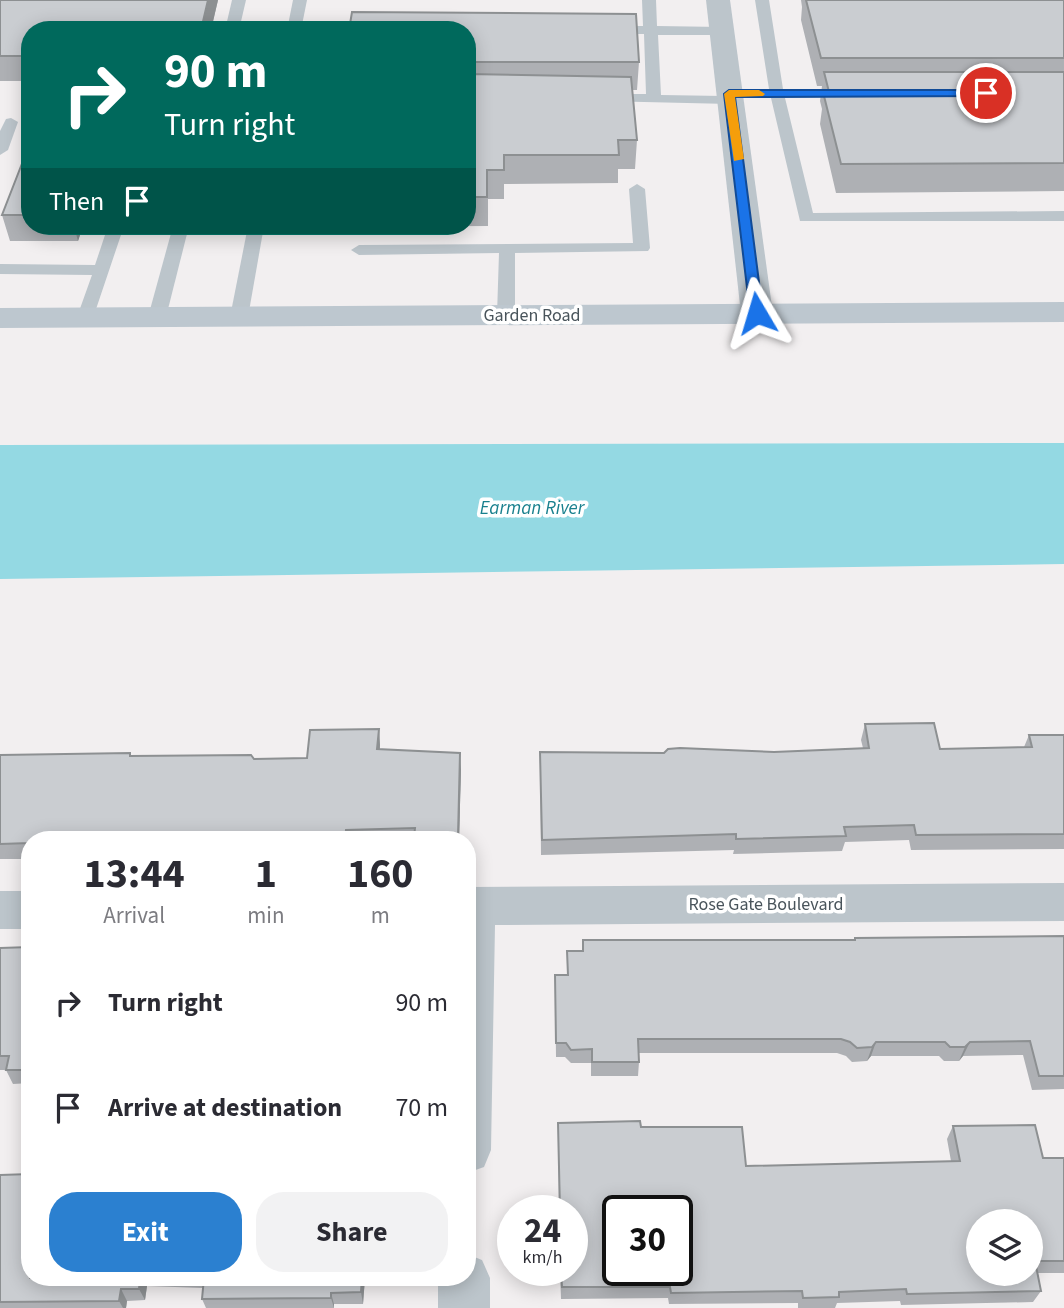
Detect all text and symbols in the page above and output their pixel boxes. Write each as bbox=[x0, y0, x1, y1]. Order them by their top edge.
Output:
text: 90 m bbox=[164, 37, 268, 107]
icon: right bbox=[49, 49, 140, 140]
pin bbox=[956, 63, 1016, 123]
icon: arrive bbox=[967, 74, 1005, 112]
text: Turn right bbox=[164, 102, 295, 148]
icon: arrive bbox=[118, 182, 156, 220]
text: Then bbox=[49, 183, 104, 220]
position arrow bbox=[720, 276, 794, 350]
street label: Garden Road bbox=[483, 303, 581, 328]
water label: Earman River bbox=[480, 495, 586, 522]
text: 13:44 bbox=[83, 844, 185, 904]
text: 1 bbox=[255, 844, 277, 904]
text: 160 bbox=[347, 844, 414, 904]
street label: Rose Gate Boulevard bbox=[688, 892, 844, 917]
text: Arrival bbox=[103, 899, 165, 932]
text: min bbox=[247, 899, 285, 932]
text: m bbox=[371, 899, 390, 932]
icon: right bbox=[49, 984, 87, 1022]
text: Turn right bbox=[108, 984, 223, 1021]
text: 90 m bbox=[395, 984, 448, 1021]
icon: arrive bbox=[49, 1089, 87, 1127]
text: Arrive at destination bbox=[108, 1089, 342, 1126]
text: 70 m bbox=[395, 1089, 448, 1126]
button: Exit bbox=[49, 1192, 242, 1272]
button: Share bbox=[256, 1192, 448, 1272]
speed limit sign: 30 bbox=[602, 1195, 693, 1286]
text: 24 bbox=[524, 1206, 561, 1256]
map controls bbox=[966, 1209, 1043, 1286]
button: layers bbox=[966, 1209, 1043, 1286]
text: km/h bbox=[523, 1245, 562, 1270]

